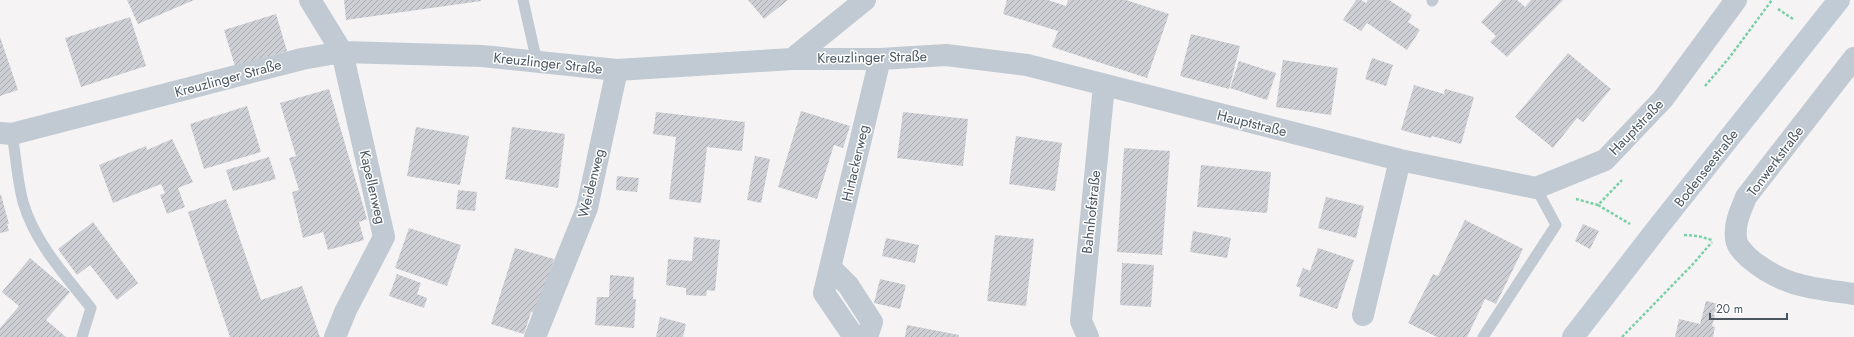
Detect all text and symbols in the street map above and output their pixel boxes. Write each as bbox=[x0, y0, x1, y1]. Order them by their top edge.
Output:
street label: Kreuzlinger Straße bbox=[817, 46, 927, 68]
street label: Kreuzlinger Straße bbox=[492, 47, 604, 79]
street label: Kreuzlinger Straße bbox=[172, 54, 284, 102]
street label: Hauptstraße bbox=[1604, 94, 1668, 160]
street label: Hauptstraße bbox=[1215, 105, 1289, 141]
street label: Tonwerkstraße bbox=[1742, 122, 1808, 200]
street label: Hirtackerweg bbox=[836, 123, 874, 203]
street label: Bodenseestraße bbox=[1669, 125, 1743, 211]
street label: Weidenweg bbox=[573, 146, 609, 220]
street label: Kapellenweg bbox=[355, 148, 391, 226]
street label: Bahnhofstraße bbox=[1077, 169, 1105, 255]
scale bar bbox=[1710, 295, 1787, 321]
text: 20 m bbox=[1716, 300, 1743, 318]

